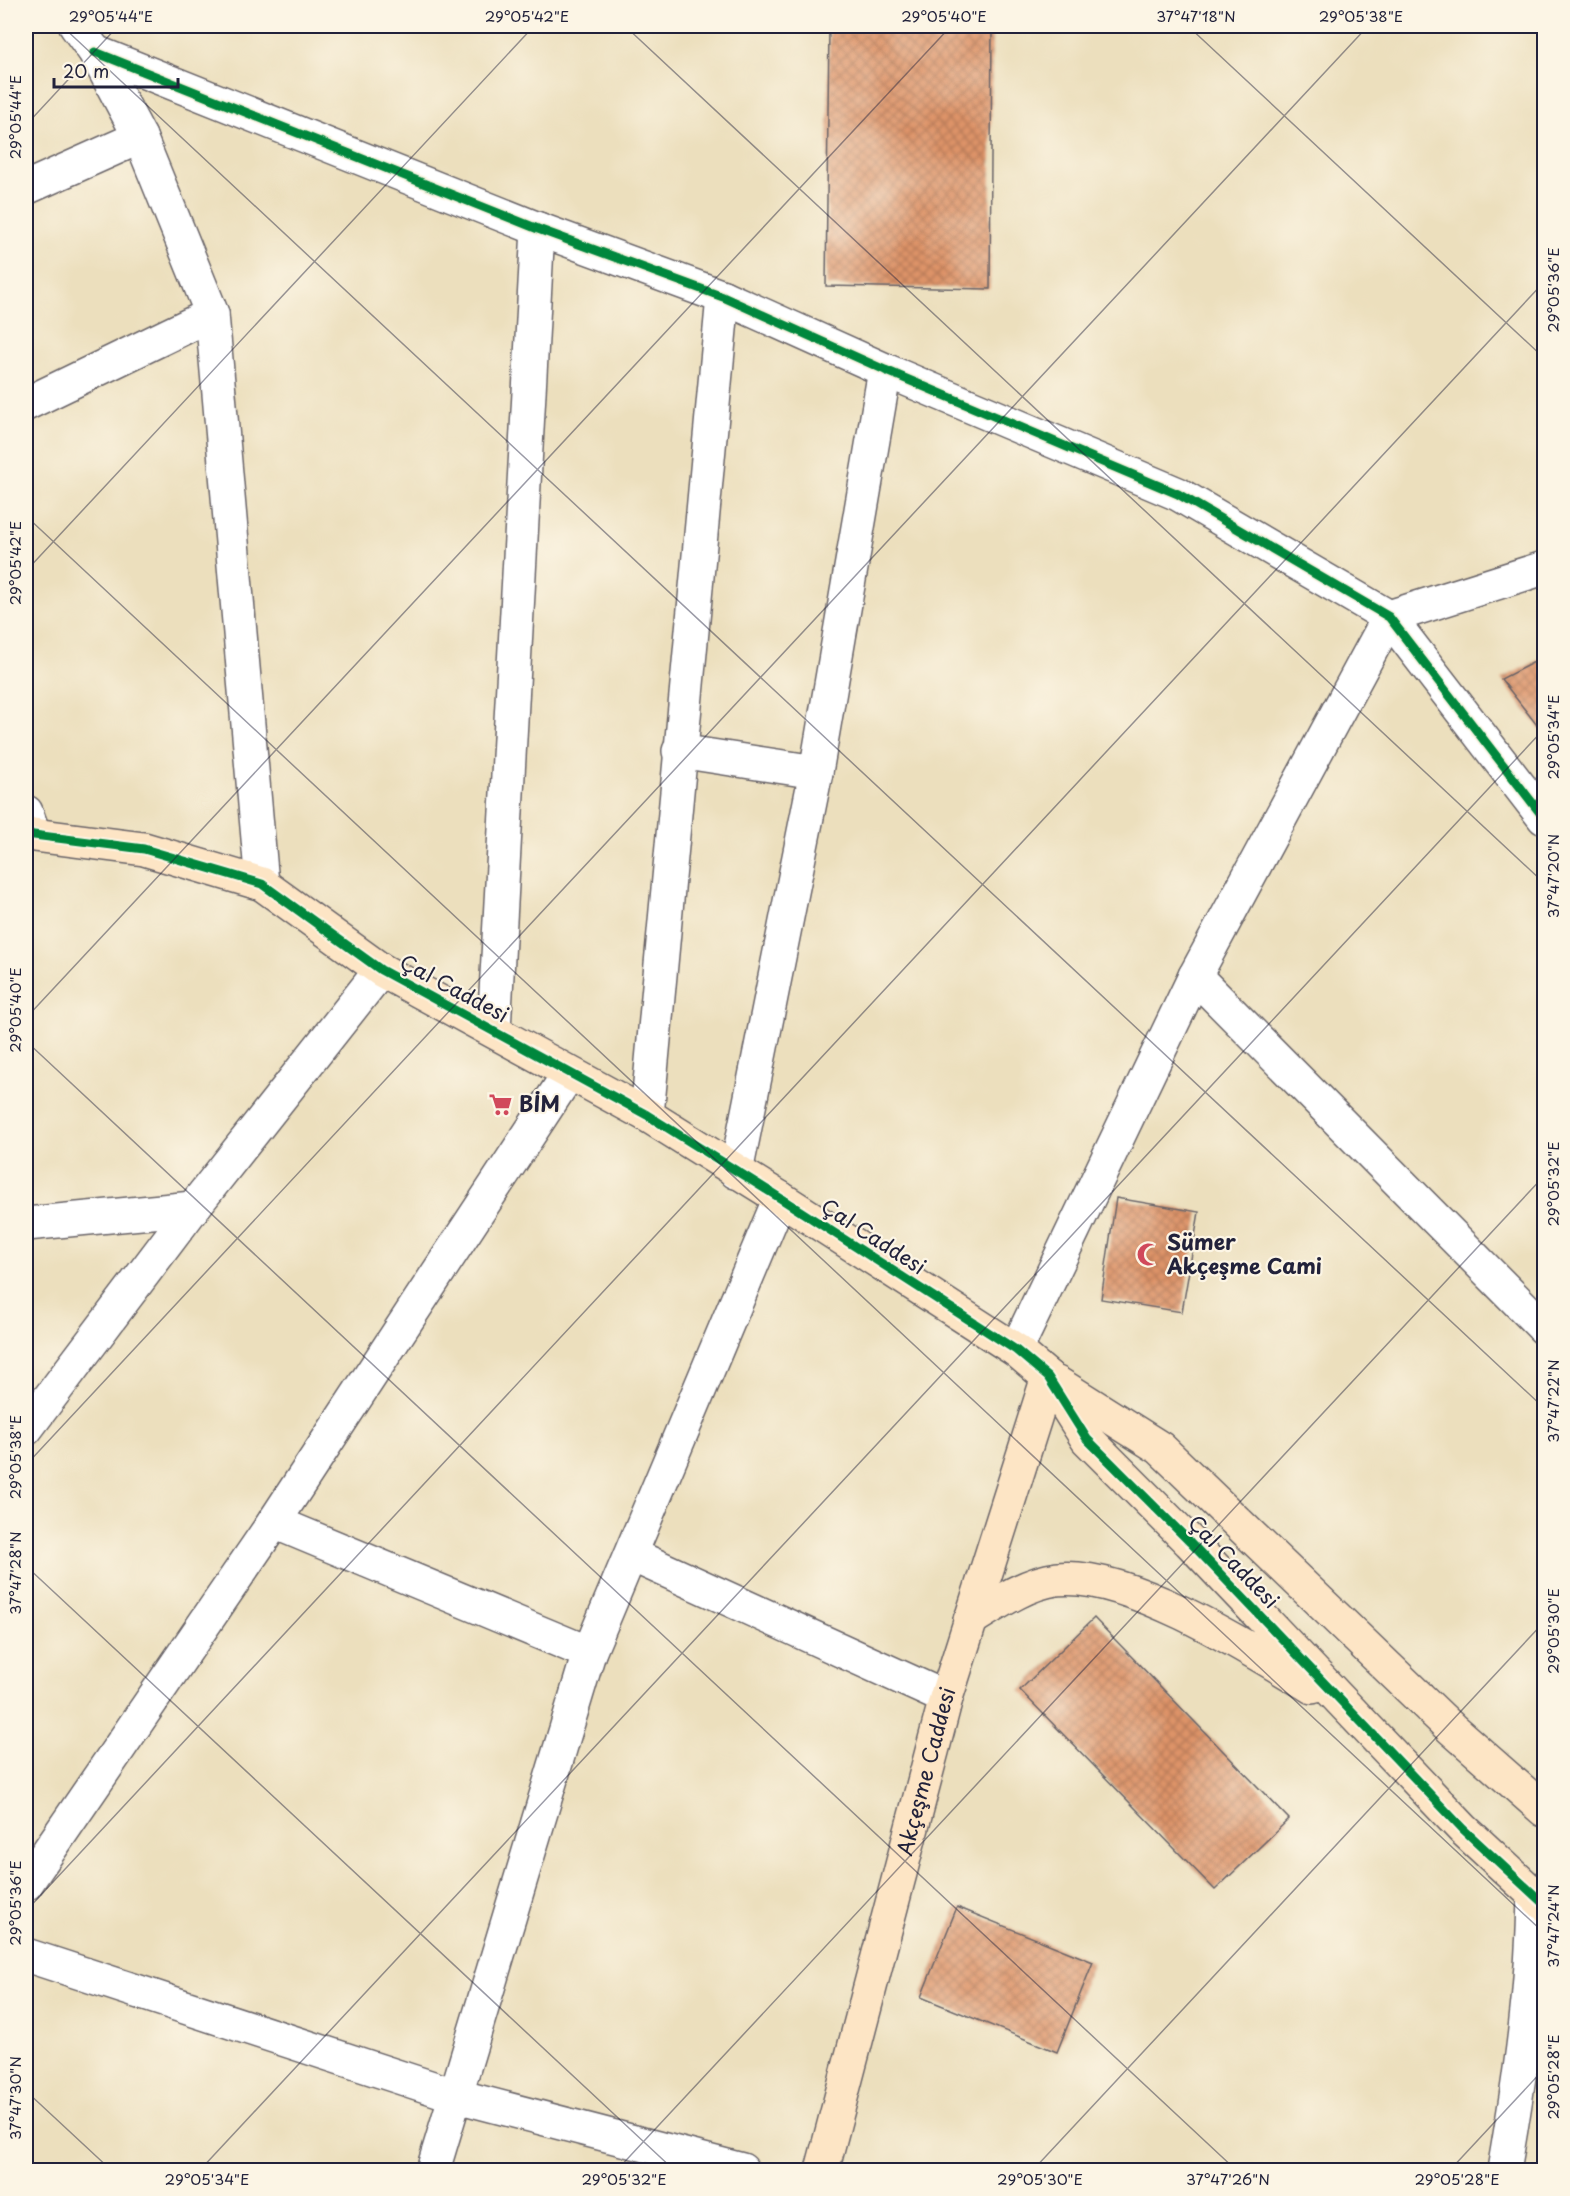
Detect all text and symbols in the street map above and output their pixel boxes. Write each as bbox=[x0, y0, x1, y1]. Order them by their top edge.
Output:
text: 29°05'44"E bbox=[69, 4, 153, 27]
text: 29°05'42"E bbox=[485, 4, 569, 27]
text: 29°05'40"E bbox=[901, 4, 987, 27]
text: 37°47'18"N bbox=[1156, 4, 1236, 27]
text: 29°05'38"E bbox=[1319, 4, 1403, 27]
scale bar bbox=[54, 51, 178, 89]
text: 20 m bbox=[63, 57, 109, 84]
text: 29°05'44"E bbox=[3, 75, 26, 159]
text: 29°05'36"E bbox=[1541, 247, 1564, 333]
text: 29°05'42"E bbox=[3, 521, 26, 605]
text: 29°05'34"E bbox=[1541, 695, 1564, 779]
text: 37°47'20"N bbox=[1541, 834, 1564, 918]
street label: Çal Caddesi bbox=[395, 945, 515, 1029]
text: 29°05'40"E bbox=[3, 967, 26, 1053]
place label: BİM bbox=[519, 1087, 560, 1119]
supermarket icon: BİM bbox=[488, 1092, 514, 1118]
text: 29°05'32"E bbox=[1541, 1141, 1564, 1227]
street label: Çal Caddesi bbox=[815, 1189, 933, 1281]
place label: Sümer Akçeşme Cami bbox=[1166, 1225, 1322, 1281]
mosque icon: Sümer Akçeşme Cami bbox=[1136, 1242, 1162, 1268]
text: 37°47'22"N bbox=[1541, 1359, 1564, 1443]
text: 29°05'38"E bbox=[3, 1415, 26, 1499]
street label: Çal Caddesi bbox=[1181, 1506, 1288, 1615]
text: 37°47'28"N bbox=[3, 1531, 26, 1615]
text: 29°05'30"E bbox=[1541, 1588, 1564, 1674]
street label: Akçeşme Caddesi bbox=[887, 1683, 963, 1859]
text: 29°05'36"E bbox=[3, 1860, 26, 1946]
text: 37°47'24"N bbox=[1541, 1884, 1564, 1968]
text: 29°05'28"E bbox=[1541, 2034, 1564, 2120]
text: 37°47'30"N bbox=[3, 2056, 26, 2140]
text: 29°05'34"E bbox=[165, 2167, 249, 2190]
text: 29°05'32"E bbox=[581, 2167, 667, 2190]
text: 29°05'30"E bbox=[997, 2167, 1083, 2190]
text: 37°47'26"N bbox=[1186, 2167, 1270, 2190]
text: 29°05'28"E bbox=[1414, 2167, 1500, 2190]

